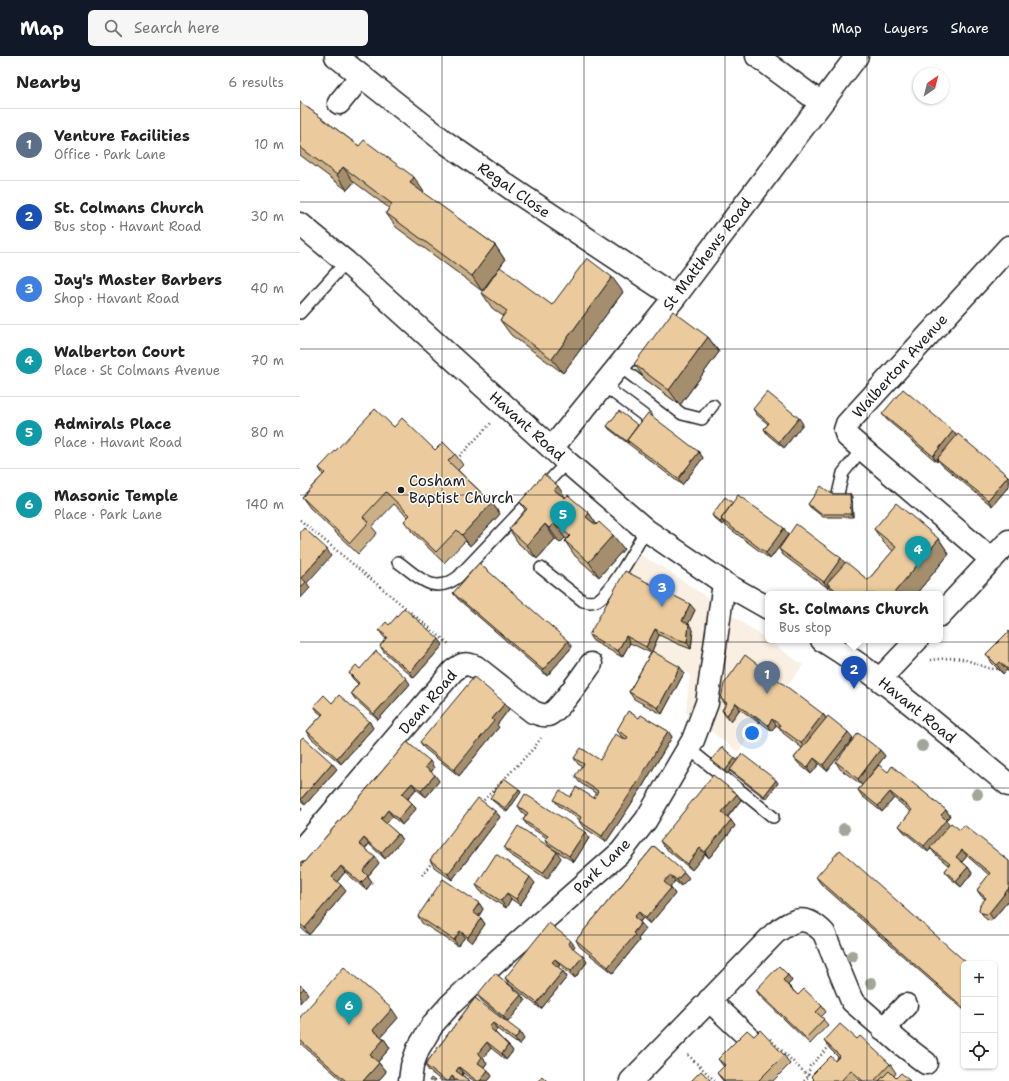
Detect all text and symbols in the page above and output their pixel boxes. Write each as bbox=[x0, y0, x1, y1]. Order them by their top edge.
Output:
search box bbox=[88, 10, 368, 46]
text: Map bbox=[20, 16, 64, 41]
icon: search bbox=[102, 17, 124, 39]
text: Search here bbox=[134, 18, 220, 38]
text: Map bbox=[832, 19, 862, 37]
text: Layers bbox=[884, 19, 928, 37]
text: Share bbox=[950, 19, 989, 37]
north arrow bbox=[913, 68, 949, 104]
text: Nearby bbox=[16, 71, 81, 93]
text: 6 results bbox=[228, 74, 284, 91]
text: Venture Facilities bbox=[54, 126, 190, 146]
text: 1 bbox=[26, 136, 32, 153]
text: 10 m bbox=[254, 136, 284, 153]
text: Office · Park Lane bbox=[54, 146, 166, 163]
street label: Regal Close bbox=[474, 158, 554, 222]
street label: St Matthews Road bbox=[658, 193, 756, 315]
text: St. Colmans Church bbox=[54, 198, 204, 218]
text: 2 bbox=[24, 208, 34, 225]
text: 30 m bbox=[250, 208, 284, 225]
text: Bus stop · Havant Road bbox=[54, 218, 201, 235]
text: Jay's Master Barbers bbox=[54, 270, 222, 290]
text: 3 bbox=[24, 280, 34, 297]
text: 40 m bbox=[250, 280, 284, 297]
text: Shop · Havant Road bbox=[54, 290, 179, 307]
street label: Walberton Avenue bbox=[848, 310, 952, 422]
text: Walberton Court bbox=[54, 342, 185, 362]
text: 4 bbox=[24, 352, 34, 369]
text: 70 m bbox=[250, 352, 284, 369]
text: Place · St Colmans Avenue bbox=[54, 362, 220, 379]
street label: Havant Road bbox=[485, 387, 569, 466]
text: Admirals Place bbox=[54, 414, 171, 434]
text: 5 bbox=[25, 424, 33, 441]
text: 80 m bbox=[250, 424, 284, 441]
text: Place · Havant Road bbox=[54, 434, 182, 451]
place label: Cosham Baptist Church bbox=[409, 471, 514, 508]
marker: Cosham Baptist Church bbox=[396, 485, 406, 495]
text: Masonic Temple bbox=[54, 486, 178, 506]
text: 6 bbox=[24, 496, 34, 513]
text: 140 m bbox=[245, 496, 284, 513]
pin: 5 bbox=[550, 501, 576, 534]
text: Place · Park Lane bbox=[54, 506, 162, 523]
pin: 4 bbox=[905, 536, 931, 569]
pin: 3 bbox=[649, 574, 675, 607]
popup bbox=[765, 591, 943, 643]
text: St. Colmans Church bbox=[779, 599, 929, 619]
text: Bus stop bbox=[779, 619, 832, 636]
pin: 2 bbox=[841, 656, 867, 689]
pin: 1 bbox=[754, 661, 780, 694]
street label: Dean Road bbox=[394, 665, 462, 738]
street label: Havant Road bbox=[874, 672, 961, 748]
your location bbox=[742, 723, 762, 743]
street label: Park Lane bbox=[569, 834, 635, 898]
map controls bbox=[961, 961, 997, 1069]
button: + bbox=[961, 961, 997, 997]
pin: 6 bbox=[336, 992, 362, 1025]
button: − bbox=[961, 997, 997, 1033]
button: locate bbox=[961, 1033, 997, 1069]

